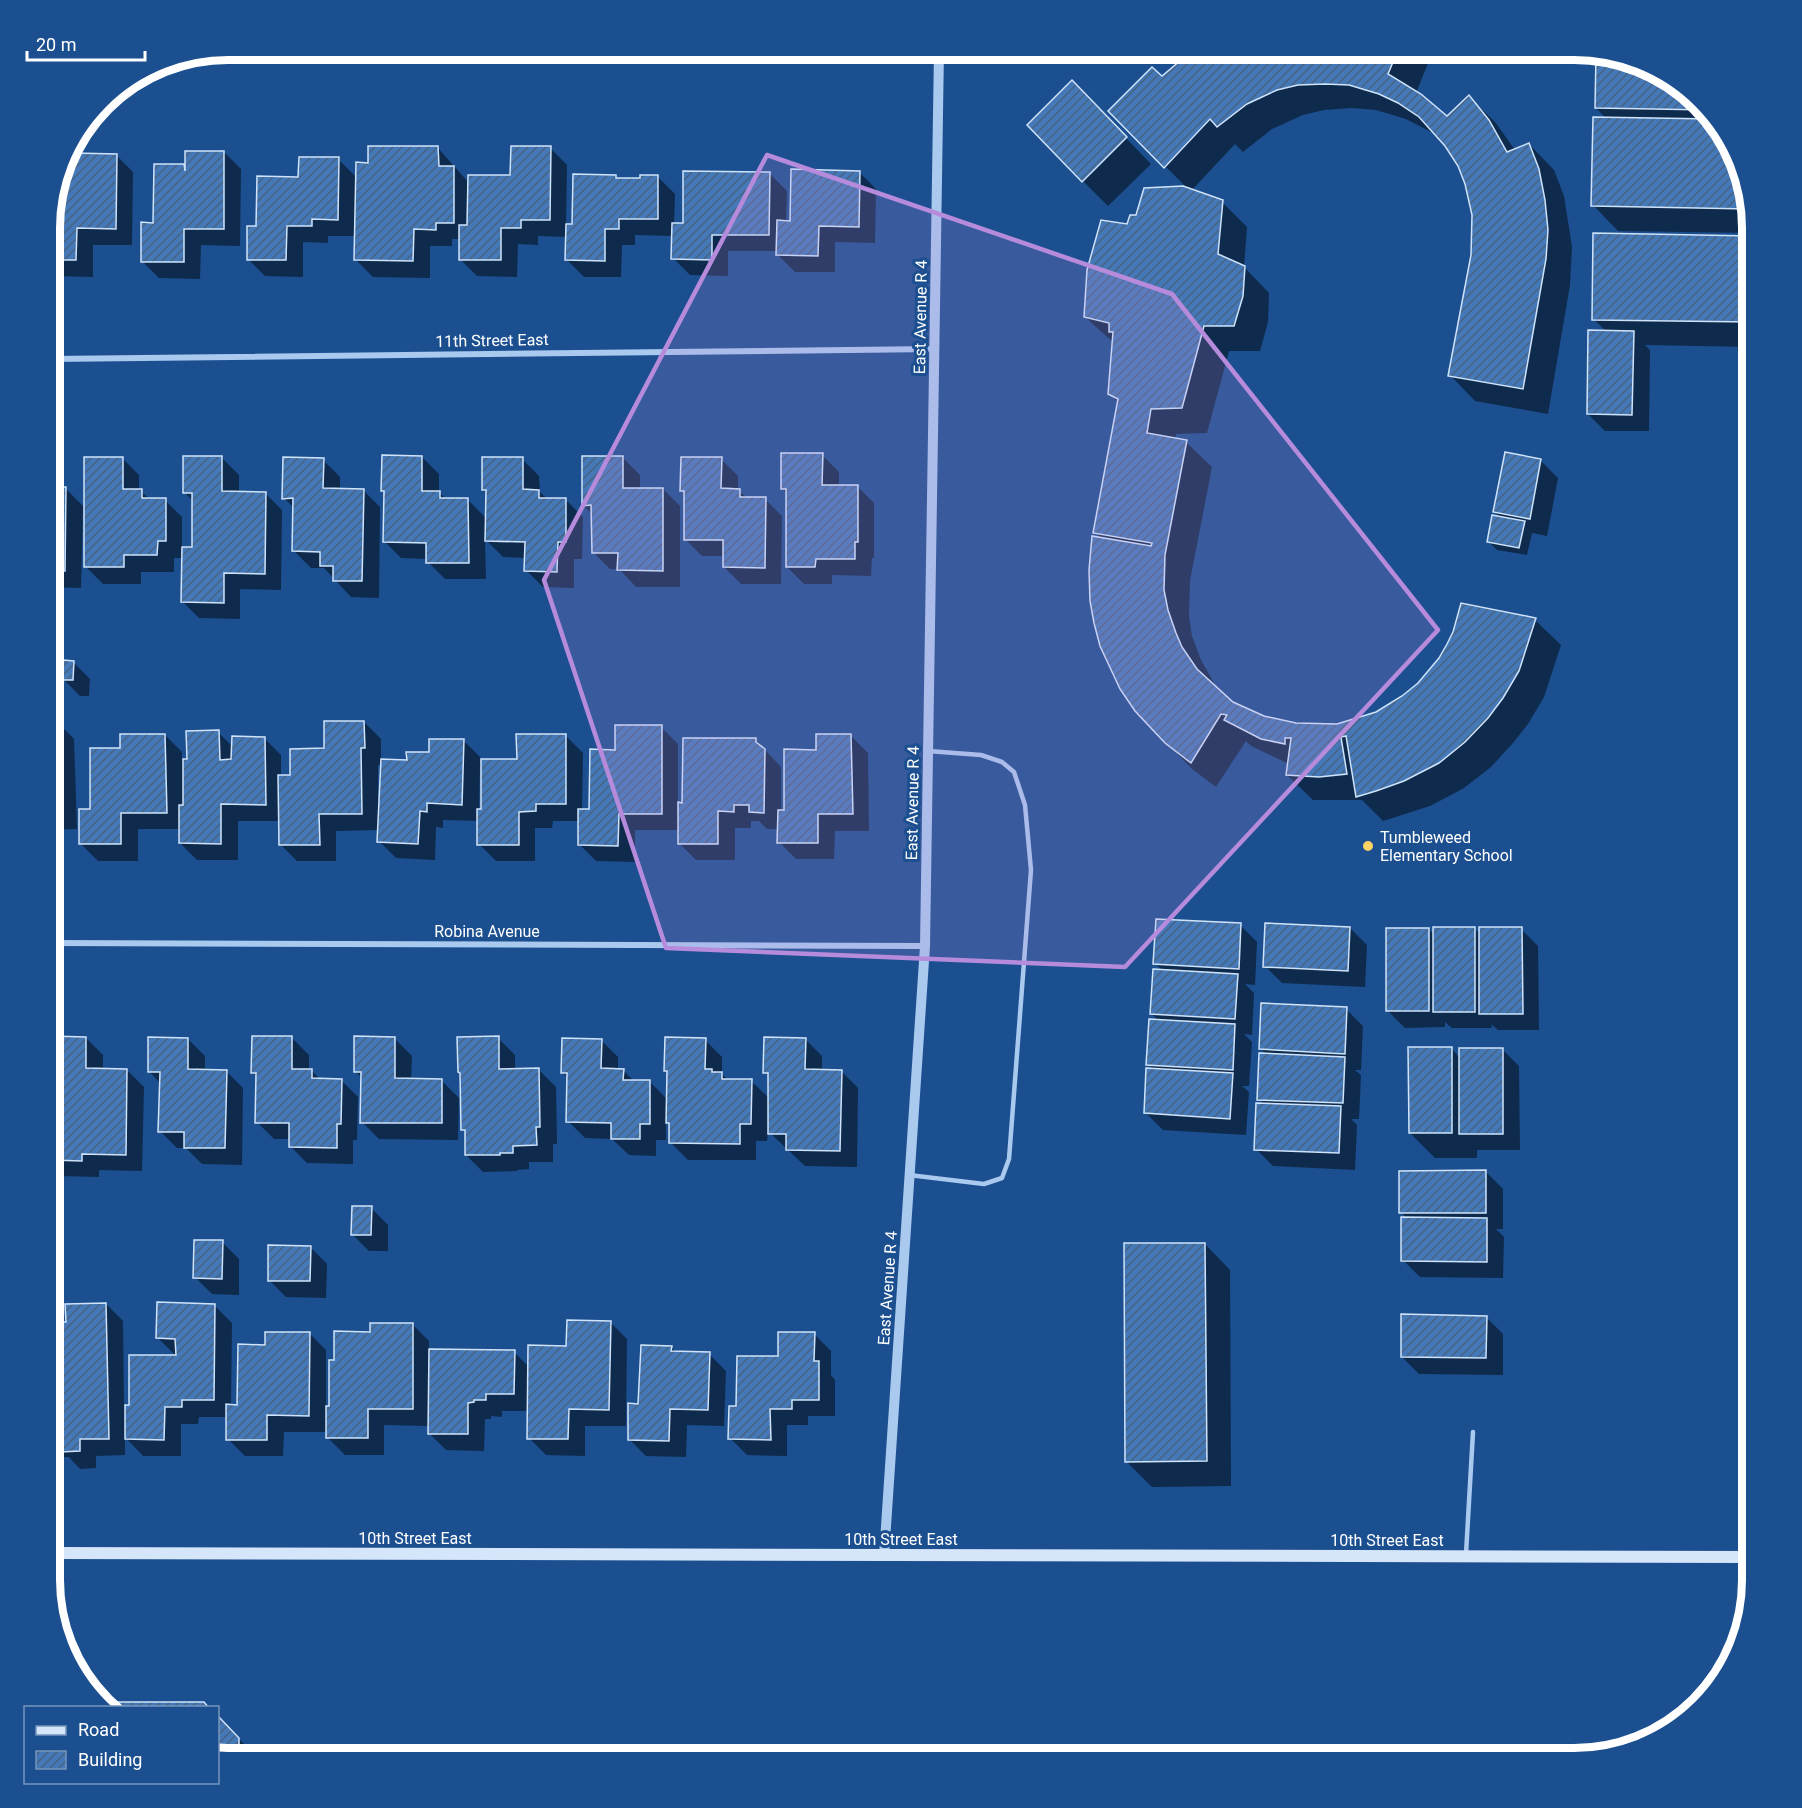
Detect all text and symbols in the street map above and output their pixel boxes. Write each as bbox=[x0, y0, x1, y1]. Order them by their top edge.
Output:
scale bar bbox=[27, 24, 146, 62]
text: 20 m bbox=[36, 34, 76, 55]
street label: East Avenue R 4 bbox=[910, 260, 931, 374]
street label: 11th Street East bbox=[435, 330, 549, 351]
street label: East Avenue R 4 bbox=[902, 746, 923, 860]
place label: Tumbleweed Elementary School bbox=[1380, 828, 1513, 865]
marker: Tumbleweed Elementary School bbox=[1361, 839, 1375, 853]
street label: Robina Avenue bbox=[434, 922, 540, 941]
street label: East Avenue R 4 bbox=[874, 1230, 901, 1346]
street label: 10th Street East bbox=[358, 1529, 472, 1548]
street label: 10th Street East bbox=[844, 1530, 958, 1549]
street label: 10th Street East bbox=[1330, 1531, 1444, 1550]
legend bbox=[24, 1706, 219, 1784]
text: Road bbox=[78, 1719, 119, 1740]
text: Building bbox=[78, 1749, 142, 1770]

